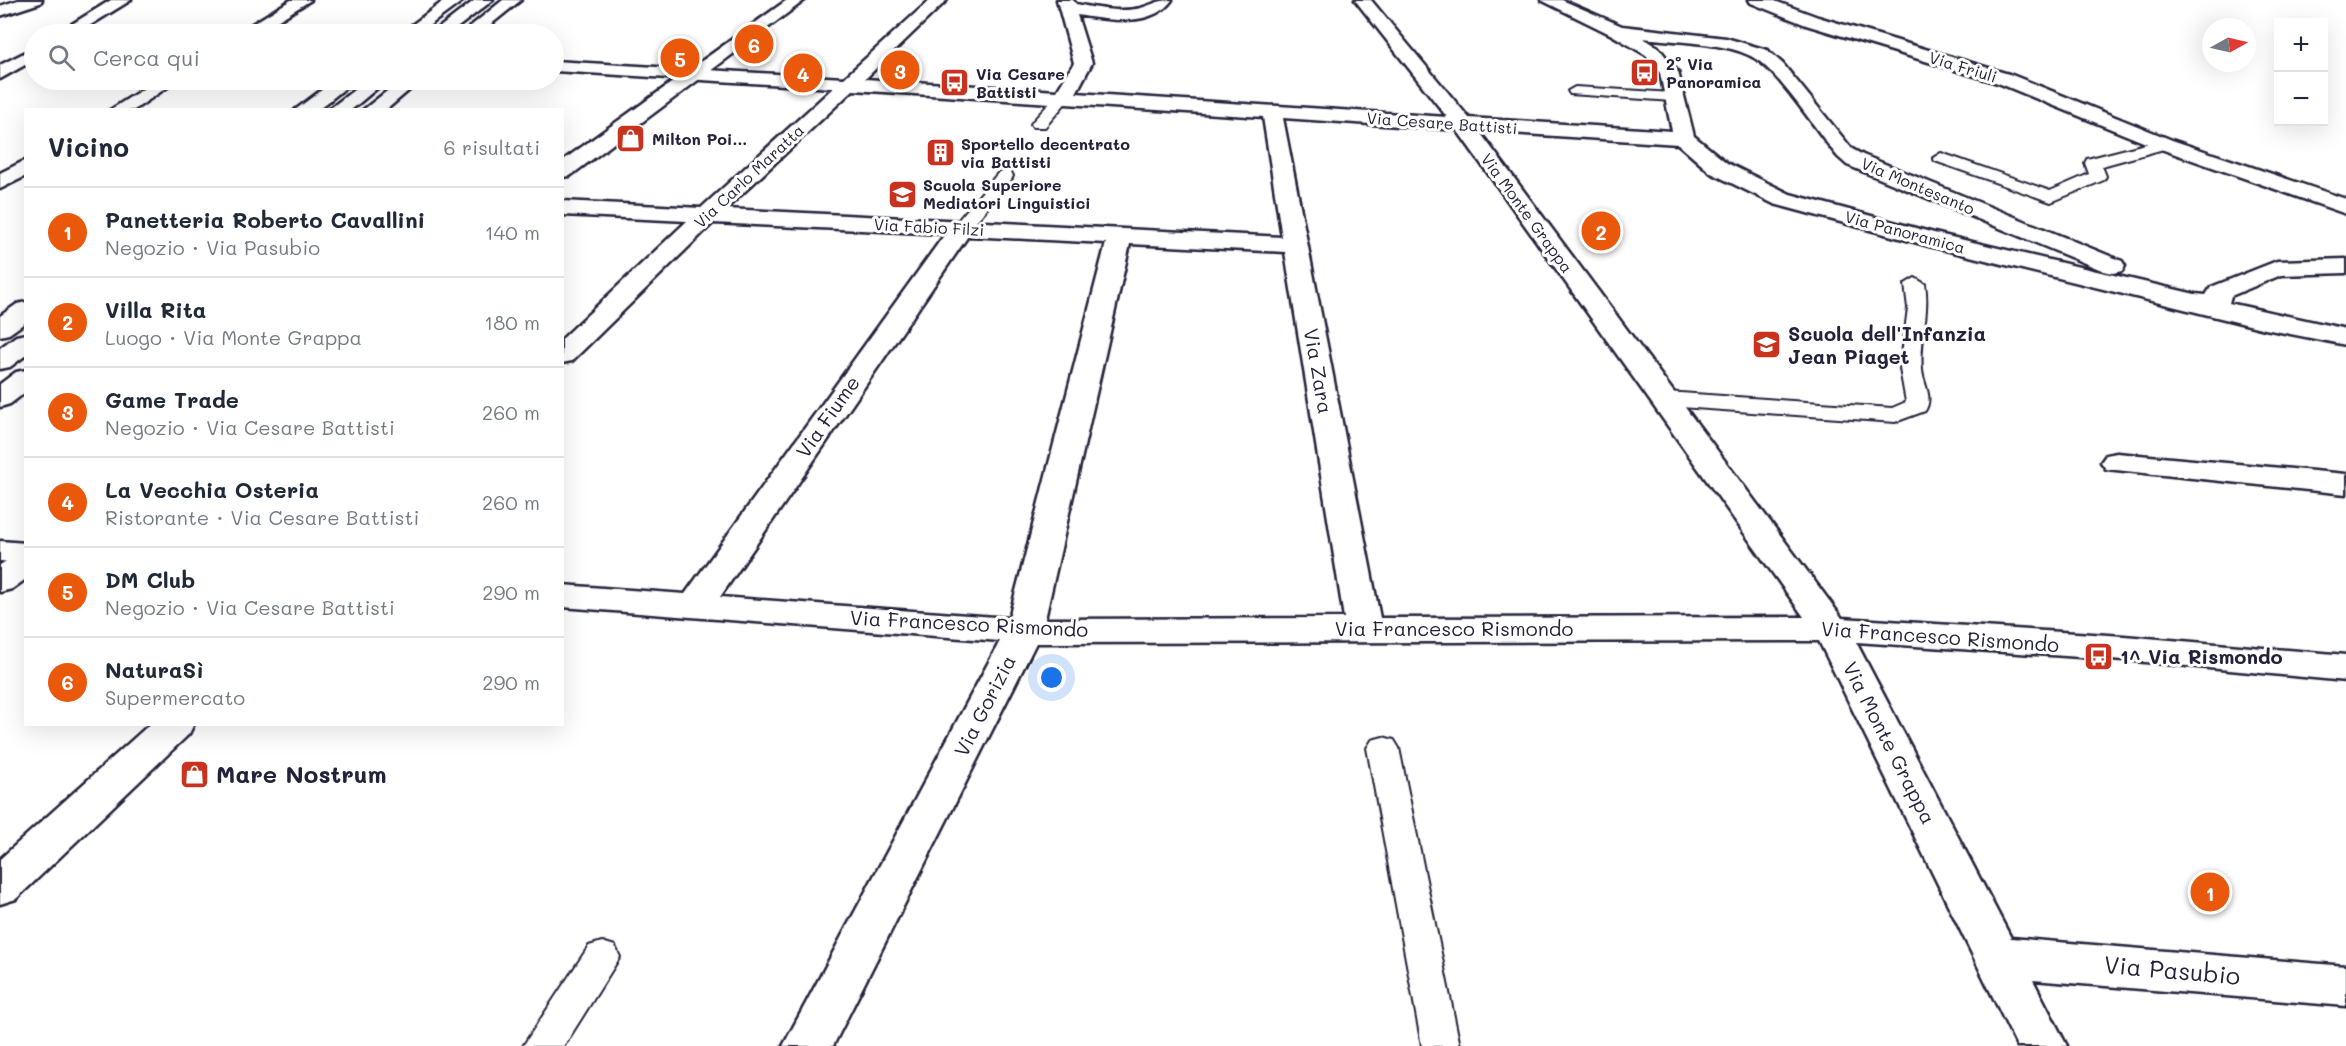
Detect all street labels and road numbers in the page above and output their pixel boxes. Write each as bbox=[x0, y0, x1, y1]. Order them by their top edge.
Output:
street label: Via Friuli bbox=[1927, 46, 2000, 87]
street label: Via Cesare Battisti bbox=[1366, 107, 1518, 138]
street label: Via Carlo Maratta bbox=[689, 119, 808, 232]
street label: Via Monte Grappa bbox=[1477, 149, 1578, 277]
street label: Via Montesanto bbox=[1858, 152, 1978, 219]
street label: Via Panoramica bbox=[1843, 205, 1967, 258]
street label: Via Fabio Filzi bbox=[873, 213, 985, 240]
street label: Via Zara bbox=[1299, 326, 1339, 416]
street label: Via Fiume bbox=[789, 370, 865, 463]
street label: Via Francesco Rismondo bbox=[849, 604, 1089, 642]
street label: Via Francesco Rismondo bbox=[1335, 615, 1573, 641]
street label: Via Francesco Rismondo bbox=[1820, 615, 2060, 657]
street label: Via Gorizia bbox=[947, 650, 1021, 761]
street label: Via Monte Grappa bbox=[1838, 657, 1942, 828]
street label: Via Pasubio bbox=[2103, 948, 2242, 991]

